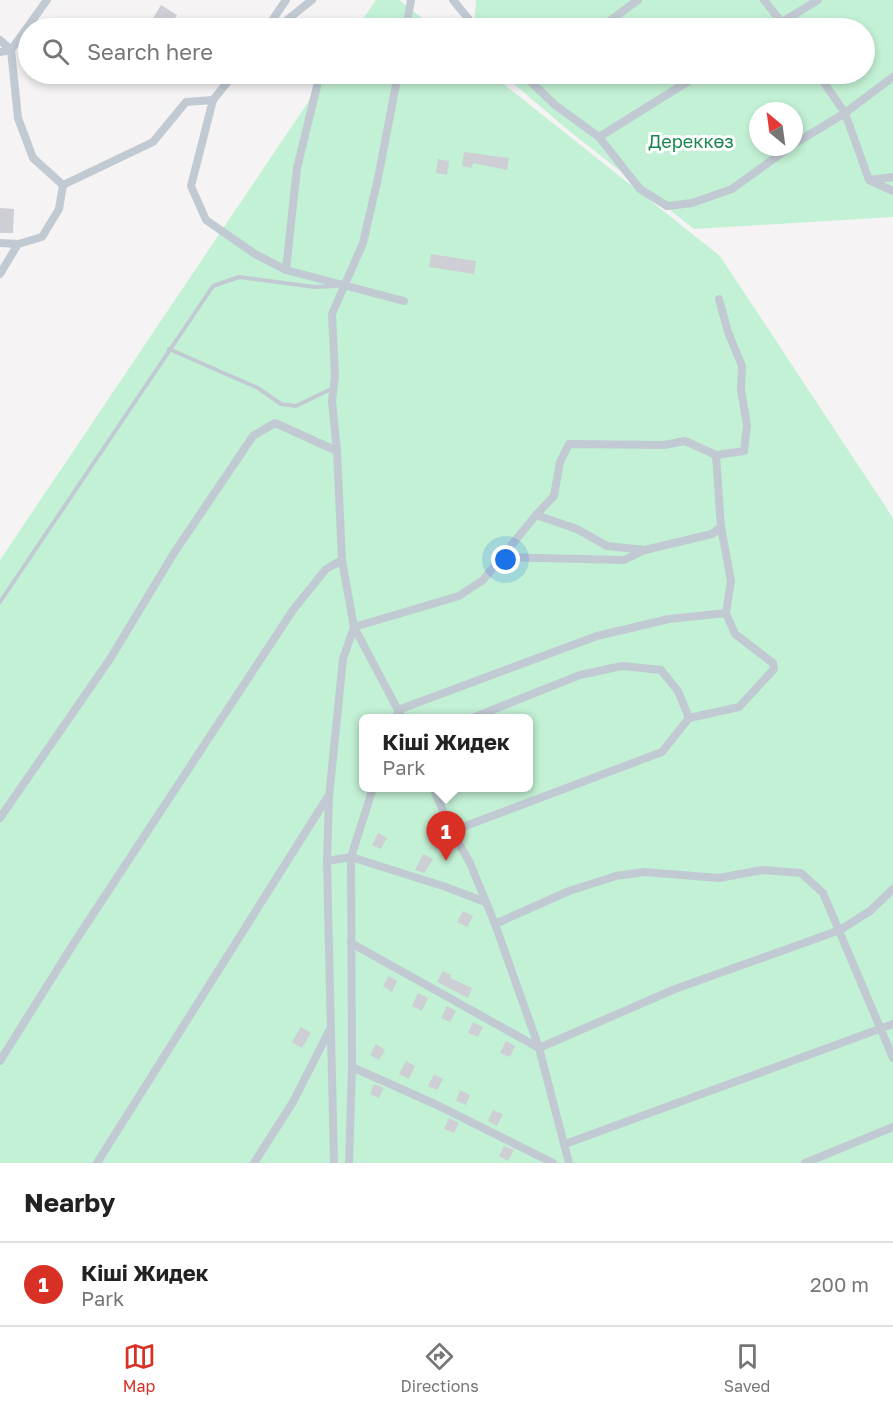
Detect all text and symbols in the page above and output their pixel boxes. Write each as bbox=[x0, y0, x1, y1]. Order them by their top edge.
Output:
search box bbox=[18, 18, 875, 84]
icon: search bbox=[39, 35, 72, 68]
text: Search here bbox=[87, 38, 213, 65]
north arrow bbox=[749, 102, 803, 156]
park label: Дереккөз bbox=[648, 130, 734, 152]
your location bbox=[491, 545, 520, 574]
popup bbox=[359, 714, 533, 792]
text: Кіші Жидек bbox=[382, 728, 510, 755]
text: Park bbox=[382, 755, 426, 779]
pin: 1 bbox=[426, 812, 466, 861]
text: Nearby bbox=[24, 1187, 115, 1218]
text: Кіші Жидек bbox=[81, 1259, 208, 1286]
text: 1 bbox=[38, 1272, 49, 1296]
text: 200 m bbox=[810, 1272, 869, 1296]
text: Park bbox=[81, 1286, 124, 1310]
tab: Map bbox=[123, 1340, 156, 1396]
tab: Directions bbox=[401, 1340, 479, 1396]
tab: Saved bbox=[724, 1340, 770, 1396]

